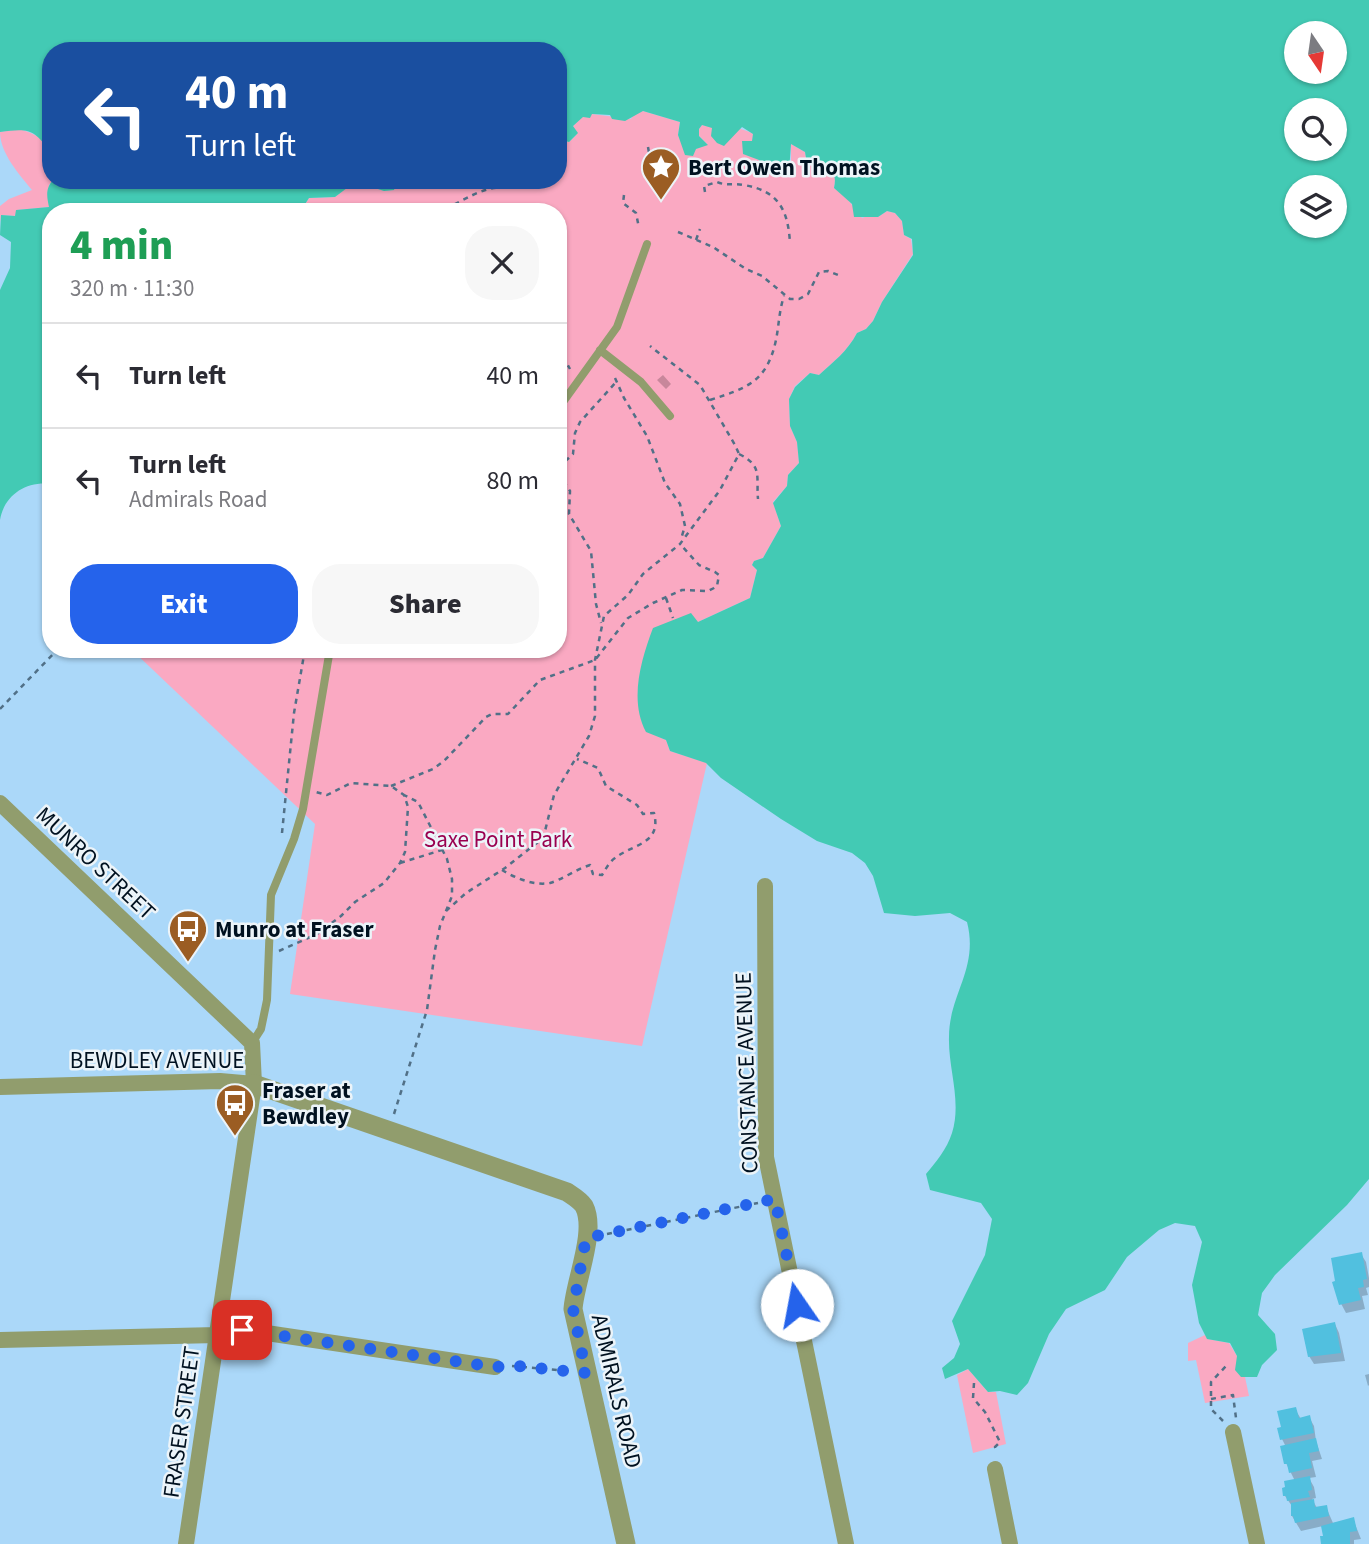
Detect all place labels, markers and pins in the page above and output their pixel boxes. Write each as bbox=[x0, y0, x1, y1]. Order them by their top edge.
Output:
place icon: Bert Owen Thomas bbox=[640, 146, 682, 201]
place label: Bert Owen Thomas bbox=[688, 151, 880, 184]
bus stop icon: Munro at Fraser bbox=[167, 908, 209, 963]
place label: Munro at Fraser bbox=[215, 913, 374, 946]
place label: Fraser at Bewdley bbox=[262, 1074, 351, 1133]
bus stop icon: Fraser at Bewdley bbox=[214, 1082, 256, 1137]
pin bbox=[212, 1300, 272, 1360]

